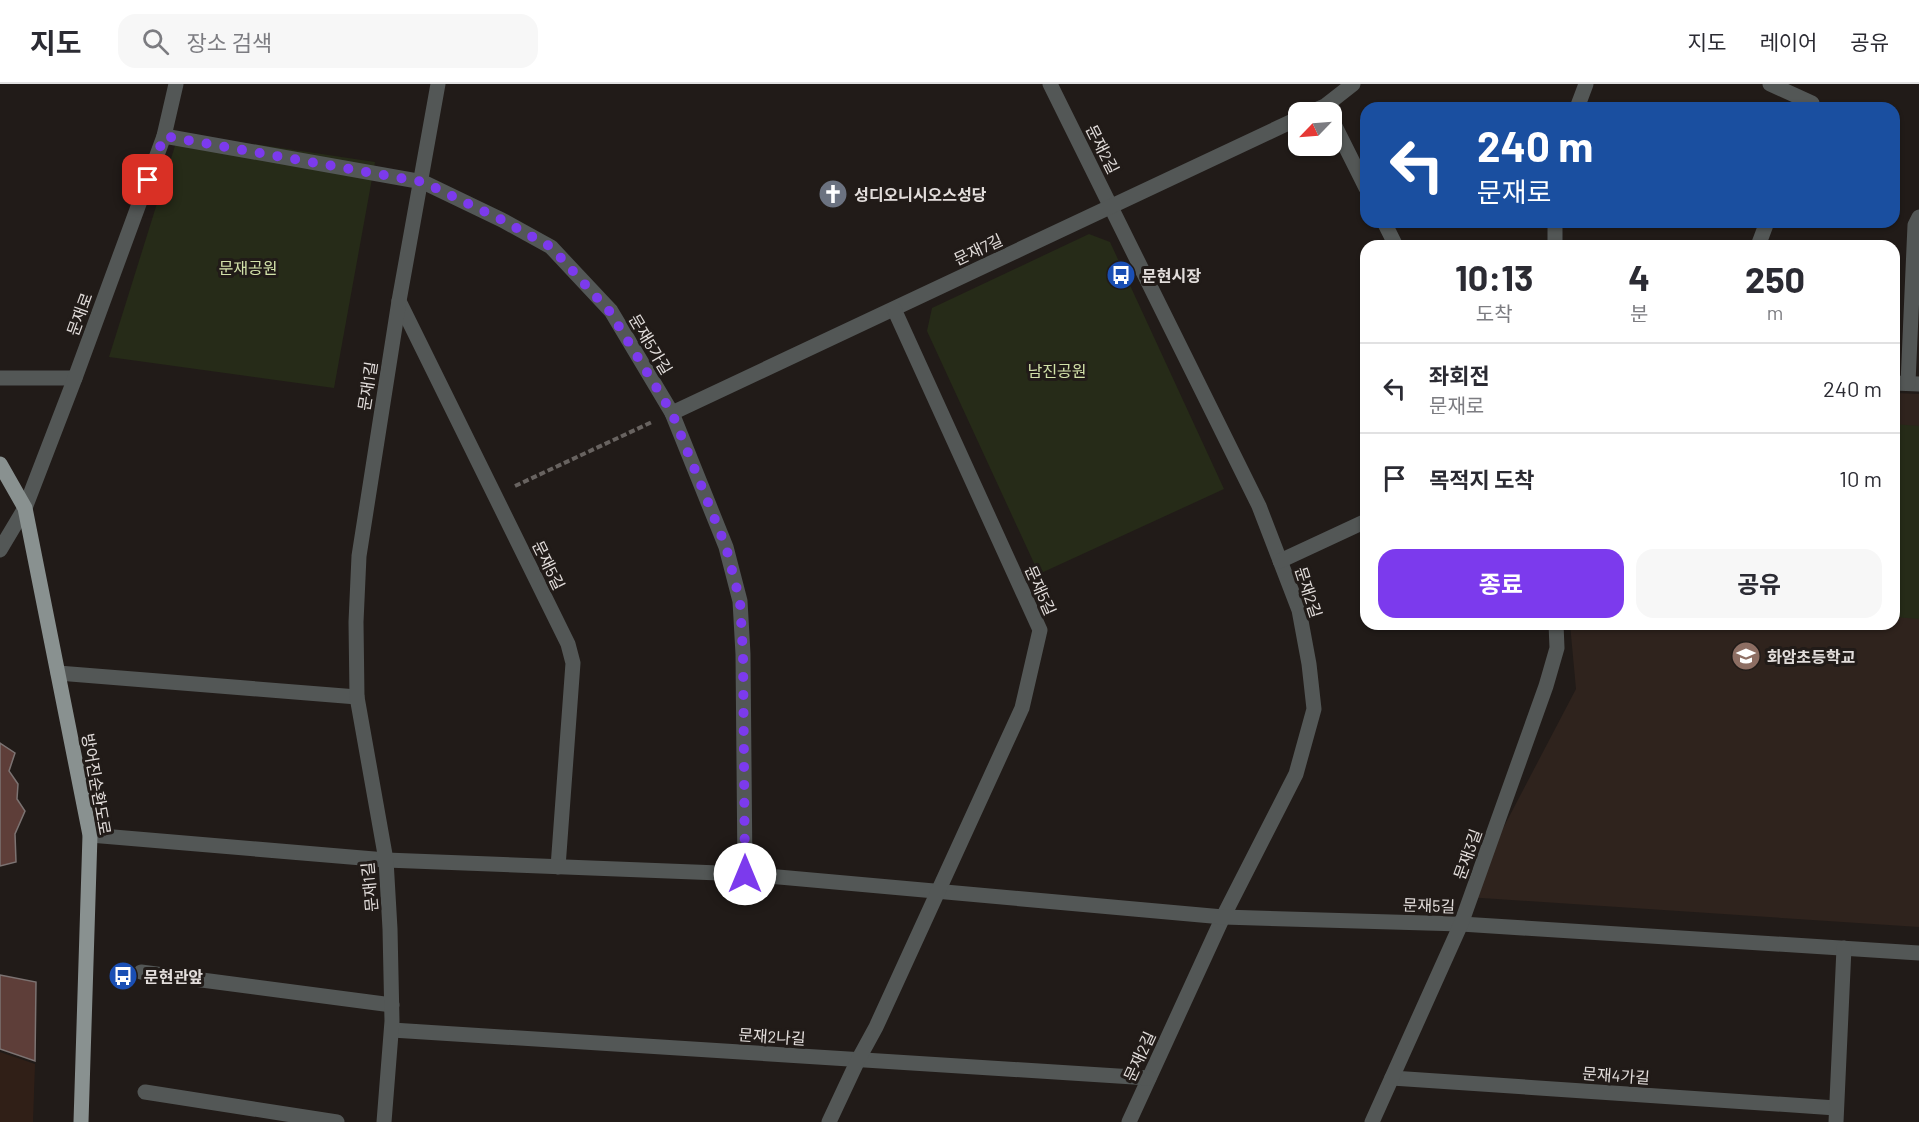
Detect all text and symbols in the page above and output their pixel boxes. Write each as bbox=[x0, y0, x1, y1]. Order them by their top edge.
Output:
search box bbox=[118, 14, 538, 68]
text: 지도 bbox=[30, 25, 82, 59]
icon: search bbox=[139, 25, 172, 58]
text: 장소 검색 bbox=[187, 29, 272, 55]
text: 지도 bbox=[1688, 29, 1726, 54]
text: 레이어 bbox=[1759, 29, 1817, 54]
text: 공유 bbox=[1850, 29, 1889, 54]
north arrow bbox=[1288, 102, 1342, 156]
map controls bbox=[1288, 102, 1342, 156]
text: 240 m bbox=[1477, 120, 1593, 170]
street label: 문재2길 bbox=[1083, 121, 1123, 177]
icon: left bbox=[1378, 126, 1456, 204]
pin bbox=[122, 154, 173, 205]
icon: arrive bbox=[131, 163, 164, 196]
text: 문재로 bbox=[1477, 175, 1552, 207]
church icon: 성디오니시오스성당 bbox=[817, 178, 849, 210]
place label: 성디오니시오스성당 bbox=[854, 185, 987, 204]
street label: 문재7길 bbox=[951, 229, 1005, 269]
text: 10:13 bbox=[1455, 255, 1533, 298]
text: 4 bbox=[1628, 255, 1650, 298]
text: 250 bbox=[1745, 257, 1805, 300]
park label: 문재공원 bbox=[219, 258, 277, 277]
bus stop icon: 문현시장 bbox=[1105, 259, 1137, 291]
place label: 문현시장 bbox=[1142, 266, 1201, 285]
street label: 문재로 bbox=[63, 290, 96, 338]
text: m bbox=[1767, 300, 1783, 324]
text: 도착 bbox=[1476, 301, 1513, 325]
text: 분 bbox=[1630, 301, 1648, 325]
street label: 문재5가길 bbox=[626, 310, 676, 378]
street label: 문재1길 bbox=[354, 360, 380, 412]
park label: 남진공원 bbox=[1028, 361, 1086, 380]
text: 좌회전 bbox=[1429, 362, 1490, 388]
icon: left bbox=[1378, 372, 1411, 405]
text: 240 m bbox=[1823, 375, 1882, 401]
text: 문재로 bbox=[1429, 393, 1484, 417]
icon: arrive bbox=[1378, 462, 1411, 495]
text: 10 m bbox=[1839, 465, 1882, 491]
text: 목적지 도착 bbox=[1429, 466, 1535, 492]
street label: 문재5길 bbox=[529, 537, 569, 593]
button: 종료 bbox=[1378, 549, 1624, 618]
button: 공유 bbox=[1636, 549, 1882, 618]
street label: 문재5길 bbox=[1022, 562, 1060, 618]
street label: 문재2길 bbox=[1292, 564, 1326, 620]
school or university icon: 화암초등학교 bbox=[1730, 640, 1762, 672]
place label: 화암초등학교 bbox=[1767, 647, 1856, 666]
street label: 방어진순환도로 bbox=[79, 732, 115, 837]
street label: 문재3길 bbox=[1449, 826, 1485, 882]
position arrow bbox=[713, 842, 777, 906]
street label: 문재1길 bbox=[357, 861, 381, 913]
street label: 문재5길 bbox=[1402, 895, 1456, 915]
bus stop icon: 문현관앞 bbox=[107, 960, 139, 992]
place label: 문현관앞 bbox=[144, 967, 203, 986]
street label: 문재2나길 bbox=[738, 1024, 806, 1048]
street label: 문재2길 bbox=[1119, 1028, 1159, 1084]
street label: 문재4가길 bbox=[1582, 1063, 1650, 1087]

